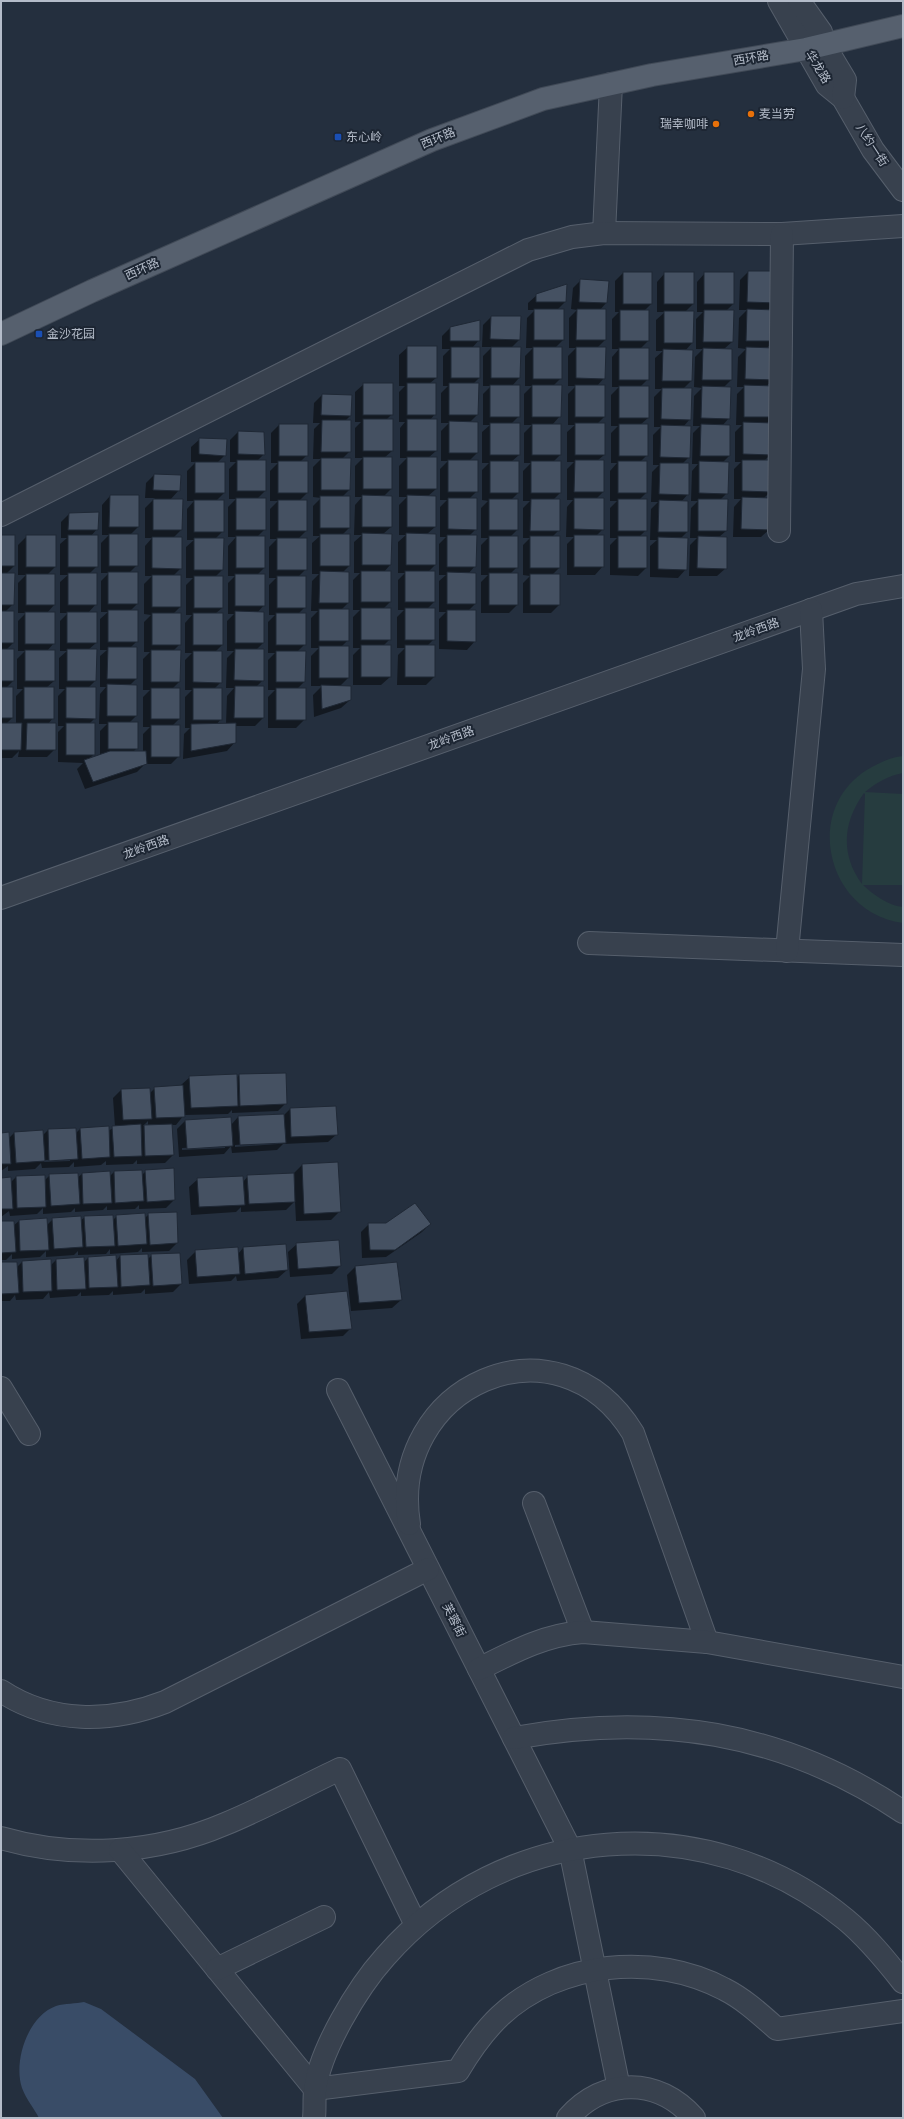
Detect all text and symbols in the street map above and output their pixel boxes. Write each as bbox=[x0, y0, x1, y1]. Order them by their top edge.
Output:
street label: 西环路 bbox=[732, 47, 770, 67]
street label: 华龙路 bbox=[803, 47, 834, 85]
place label: 麦当劳 bbox=[759, 106, 795, 120]
marker: 麦当劳 bbox=[746, 109, 756, 119]
place label: 瑞幸咖啡 bbox=[660, 116, 708, 130]
marker: 瑞幸咖啡 bbox=[711, 119, 721, 129]
street label: 八约一街 bbox=[854, 121, 892, 168]
street label: 西环路 bbox=[418, 124, 457, 150]
place label: 东心岭 bbox=[346, 129, 382, 143]
marker: 东心岭 bbox=[333, 132, 343, 142]
street label: 西环路 bbox=[122, 254, 161, 282]
place label: 金沙花园 bbox=[47, 326, 95, 340]
marker: 金沙花园 bbox=[34, 329, 44, 339]
street label: 龙岭西路 bbox=[731, 614, 781, 644]
street label: 龙岭西路 bbox=[426, 722, 476, 752]
street label: 龙岭西路 bbox=[121, 831, 171, 861]
street label: 芙蓉街 bbox=[440, 1600, 469, 1639]

